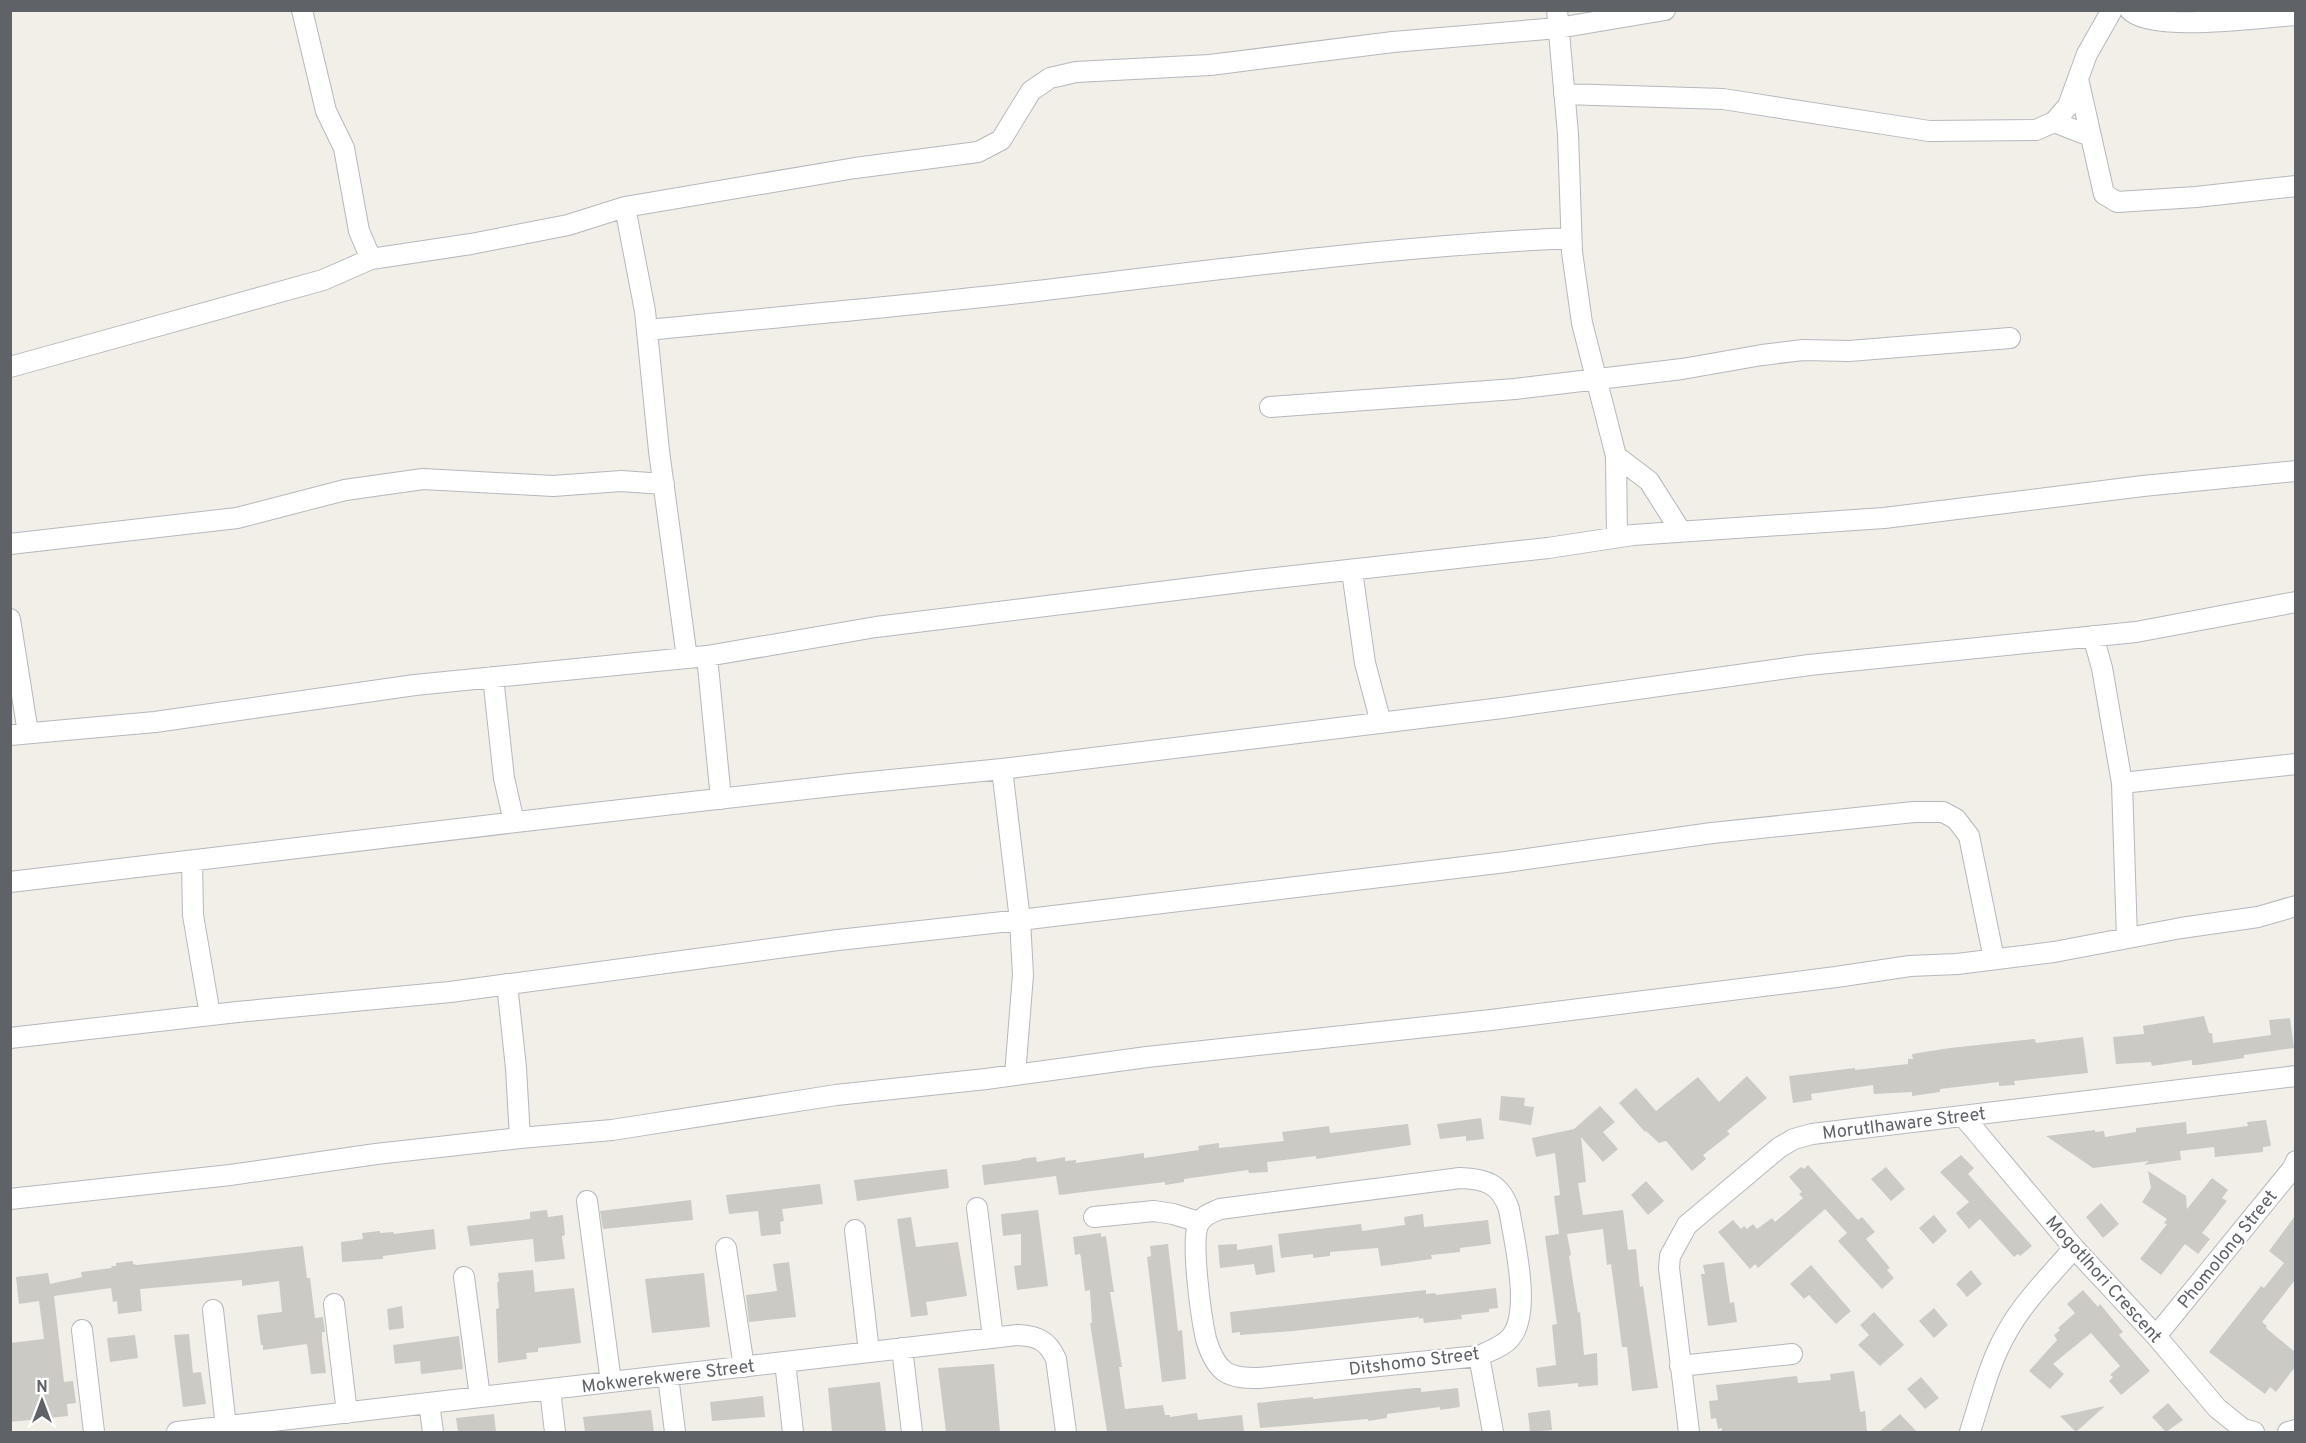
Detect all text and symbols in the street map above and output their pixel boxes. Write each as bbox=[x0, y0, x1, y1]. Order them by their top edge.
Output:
street label: Morutlhaware Street bbox=[1821, 1103, 1987, 1146]
street label: Phomolong Street bbox=[2173, 1186, 2283, 1314]
street label: Mogotlhori Crescent bbox=[2040, 1212, 2166, 1348]
street label: Ditshomo Street bbox=[1347, 1343, 1481, 1382]
street label: Mokwerekwere Street bbox=[580, 1355, 756, 1400]
north arrow bbox=[12, 1371, 72, 1431]
text: N bbox=[36, 1378, 48, 1398]

